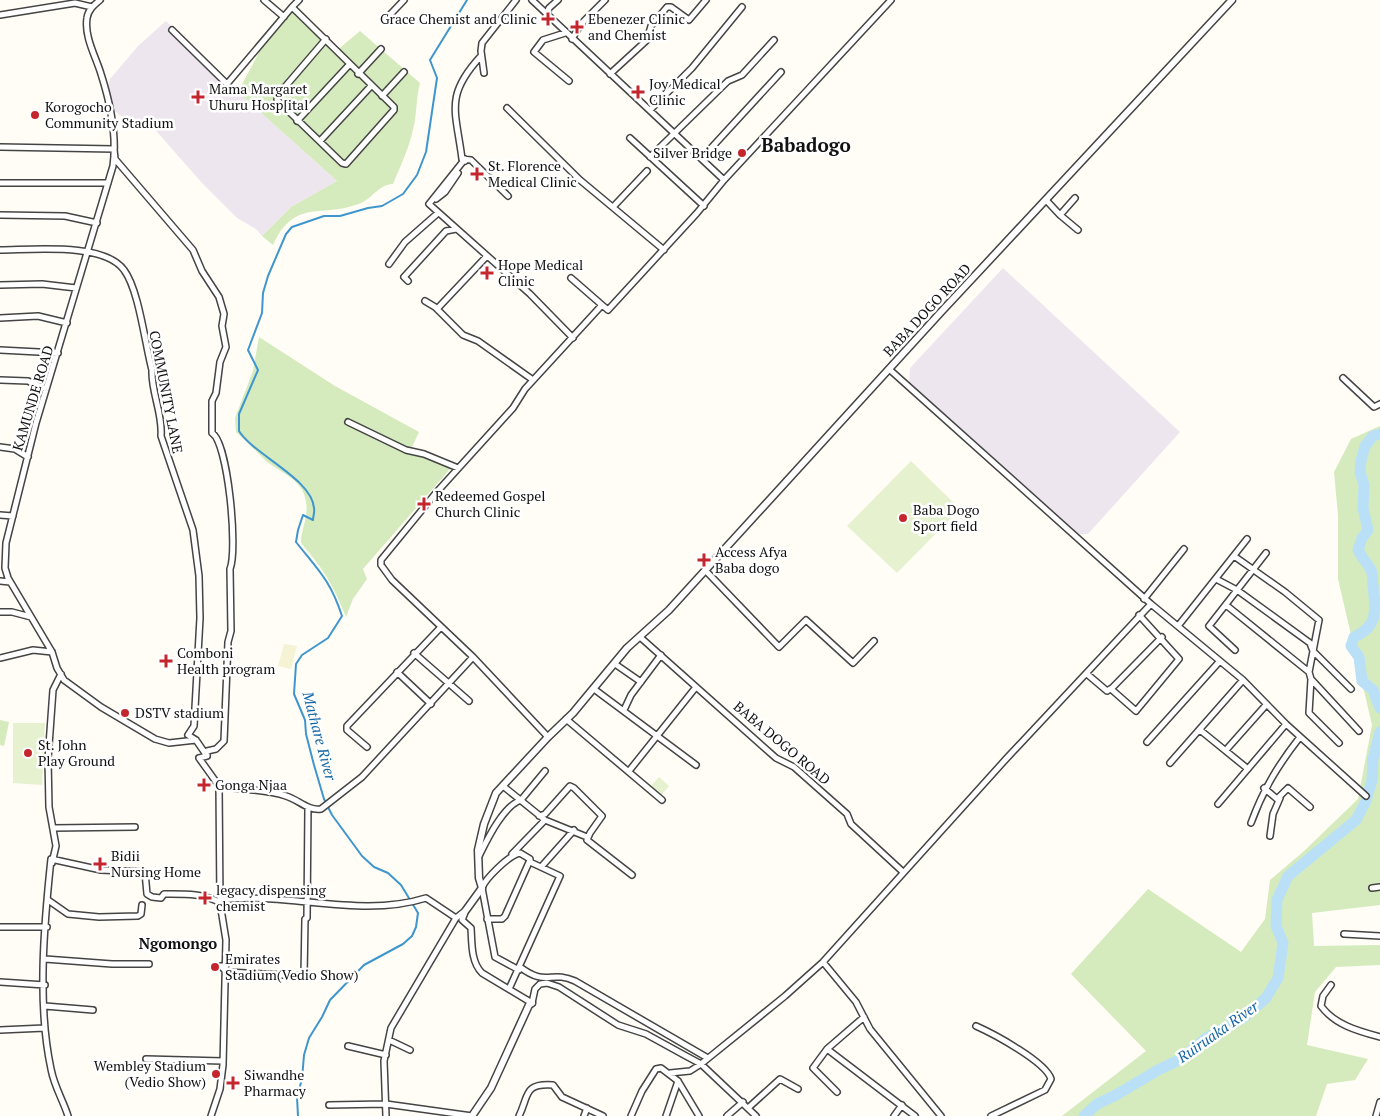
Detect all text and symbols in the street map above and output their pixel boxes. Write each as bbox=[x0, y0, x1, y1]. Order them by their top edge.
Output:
place label: Grace Chemist and Clinic bbox=[380, 9, 537, 28]
place label: Ebenezer Clinic and Chemist bbox=[588, 9, 685, 44]
marker: Grace Chemist and Clinic bbox=[541, 12, 555, 26]
marker: Ebenezer Clinic and Chemist bbox=[570, 20, 584, 34]
place label: Joy Medical Clinic bbox=[649, 74, 721, 109]
place label: Mama Margaret Uhuru Hosp[ital bbox=[209, 79, 308, 114]
marker: Joy Medical Clinic bbox=[631, 85, 645, 99]
marker: Mama Margaret Uhuru Hosp[ital bbox=[191, 90, 205, 104]
place label: Korogocho Community Stadium bbox=[45, 97, 174, 132]
marker: Korogocho Community Stadium bbox=[29, 109, 41, 121]
district label: Babadogo bbox=[761, 132, 851, 157]
place label: Silver Bridge bbox=[653, 143, 732, 162]
marker: Silver Bridge bbox=[736, 147, 748, 159]
place label: St. Florence Medical Clinic bbox=[488, 156, 577, 191]
marker: St. Florence Medical Clinic bbox=[470, 167, 484, 181]
place label: Hope Medical Clinic bbox=[498, 255, 583, 290]
street label: BABA DOGO ROAD bbox=[879, 259, 975, 360]
marker: Hope Medical Clinic bbox=[480, 266, 494, 280]
street label: COMMUNITY LANE bbox=[145, 329, 188, 455]
street label: KAMUNDE ROAD bbox=[7, 343, 58, 453]
place label: Redeemed Gospel Church Clinic bbox=[435, 486, 545, 521]
marker: Redeemed Gospel Church Clinic bbox=[417, 497, 431, 511]
place label: Baba Dogo Sport field bbox=[913, 500, 980, 535]
marker: Baba Dogo Sport field bbox=[897, 512, 909, 524]
place label: Access Afya Baba dogo bbox=[715, 542, 787, 577]
marker: Access Afya Baba dogo bbox=[697, 553, 711, 567]
place label: Comboni Health program bbox=[177, 643, 275, 678]
marker: Comboni Health program bbox=[159, 654, 173, 668]
water label: Mathare River bbox=[298, 688, 342, 783]
street label: BABA DOGO ROAD bbox=[730, 697, 835, 789]
place label: DSTV stadium bbox=[135, 703, 224, 722]
marker: DSTV stadium bbox=[119, 707, 131, 719]
place label: St. John Play Ground bbox=[38, 735, 115, 770]
marker: St. John Play Ground bbox=[22, 747, 34, 759]
place label: Gonga Njaa bbox=[215, 775, 287, 794]
marker: Gonga Njaa bbox=[197, 778, 211, 792]
place label: Bidii Nursing Home bbox=[111, 846, 201, 881]
marker: Bidii Nursing Home bbox=[93, 857, 107, 871]
place label: legacy dispensing chemist bbox=[216, 880, 327, 915]
marker: legacy dispensing chemist bbox=[198, 891, 212, 905]
district label: Ngomongo bbox=[139, 933, 217, 953]
place label: Emirates Stadium(Vedio Show) bbox=[225, 949, 358, 984]
marker: Emirates Stadium(Vedio Show) bbox=[209, 961, 221, 973]
water label: Ruiruaka River bbox=[1172, 995, 1263, 1067]
place label: Wembley Stadium (Vedio Show) bbox=[94, 1056, 206, 1091]
place label: Siwandhe Pharmacy bbox=[244, 1065, 307, 1100]
marker: Wembley Stadium (Vedio Show) bbox=[210, 1068, 222, 1080]
marker: Siwandhe Pharmacy bbox=[226, 1076, 240, 1090]

